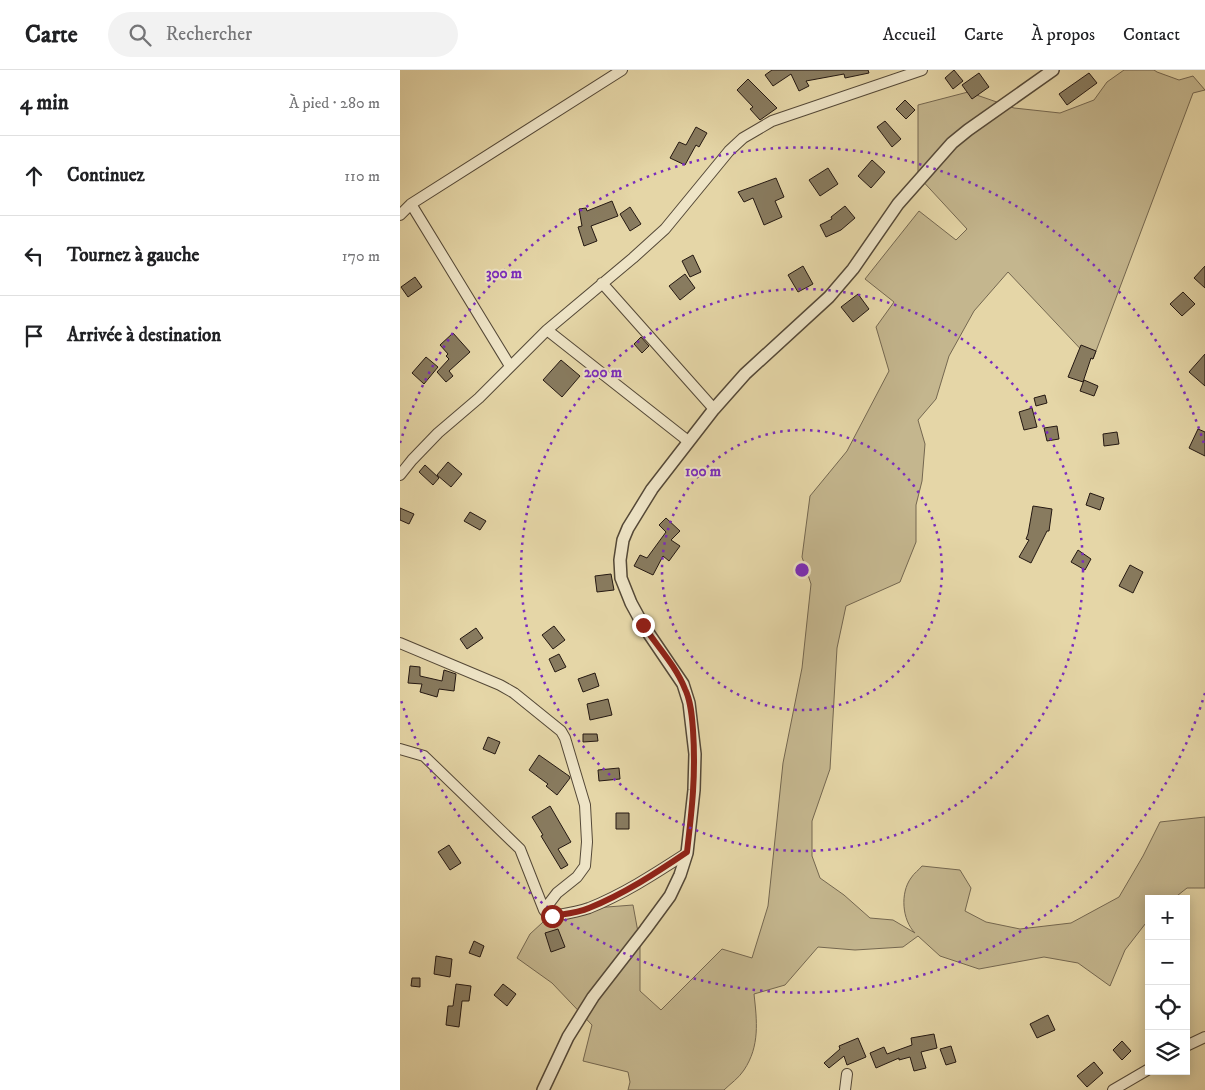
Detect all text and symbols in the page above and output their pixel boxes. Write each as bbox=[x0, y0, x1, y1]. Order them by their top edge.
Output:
search box bbox=[108, 12, 458, 57]
text: Carte bbox=[25, 20, 78, 50]
icon: search bbox=[126, 21, 154, 49]
text: Rechercher bbox=[166, 23, 252, 46]
text: Accueil bbox=[883, 24, 936, 46]
text: Carte bbox=[964, 24, 1003, 46]
text: À propos bbox=[1031, 24, 1095, 46]
text: Contact bbox=[1123, 24, 1180, 46]
text: 4 min bbox=[20, 90, 69, 116]
text: À pied · 280 m bbox=[289, 93, 380, 113]
icon: ahead bbox=[20, 162, 48, 190]
text: Continuez bbox=[67, 164, 145, 187]
text: 110 m bbox=[344, 166, 380, 186]
icon: left bbox=[20, 242, 48, 270]
text: Tournez à gauche bbox=[67, 244, 199, 267]
text: 170 m bbox=[342, 246, 380, 266]
text: 300 m bbox=[486, 264, 523, 283]
icon: arrive bbox=[20, 322, 48, 350]
text: Arrivée à destination bbox=[67, 324, 221, 347]
text: 200 m bbox=[584, 363, 623, 382]
text: 100 m bbox=[685, 462, 722, 481]
centre of rings bbox=[793, 561, 811, 579]
route end bbox=[632, 614, 655, 637]
map controls bbox=[1145, 895, 1190, 1075]
button: + bbox=[1145, 895, 1190, 940]
route start bbox=[541, 905, 564, 928]
button: − bbox=[1145, 940, 1190, 985]
button: locate bbox=[1145, 985, 1190, 1030]
button: layers bbox=[1145, 1030, 1190, 1075]

